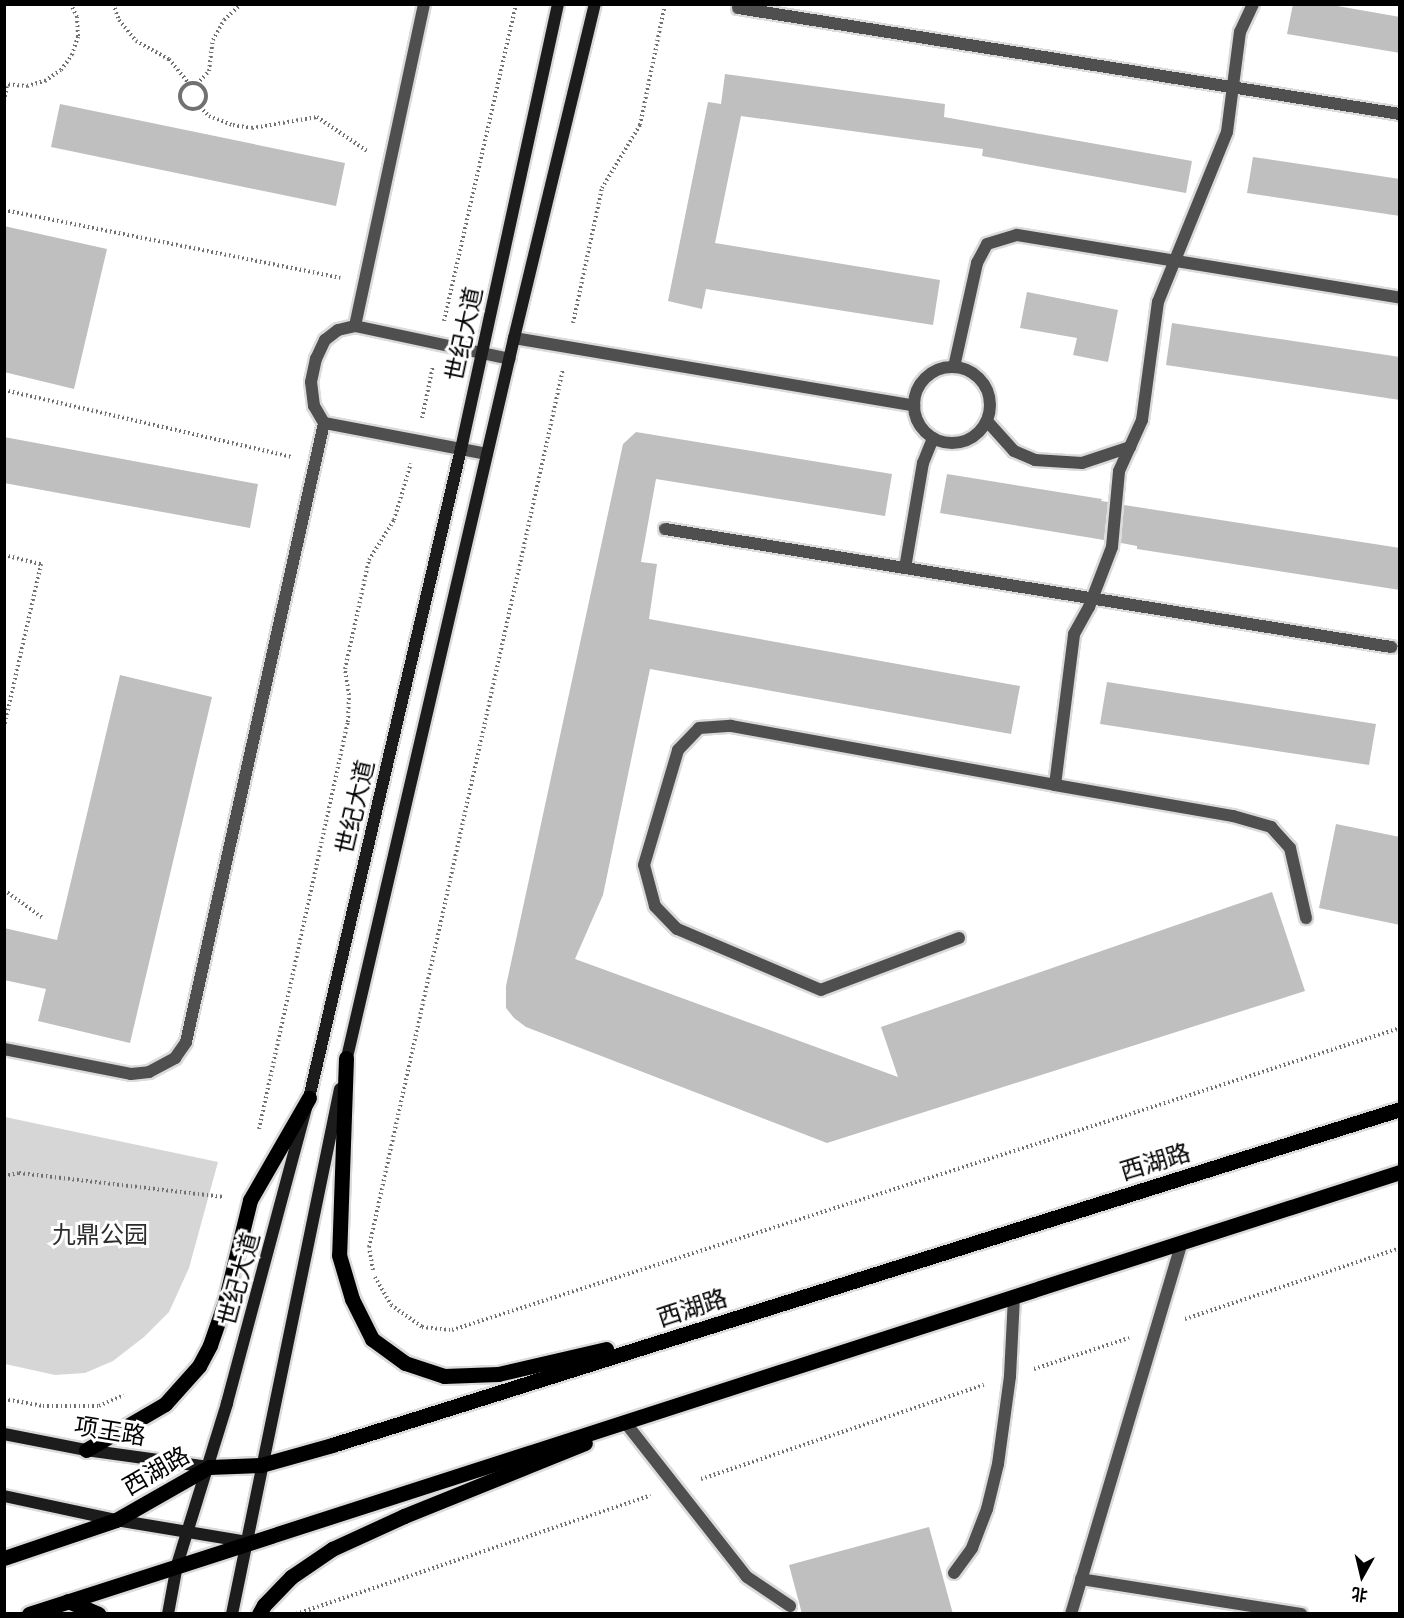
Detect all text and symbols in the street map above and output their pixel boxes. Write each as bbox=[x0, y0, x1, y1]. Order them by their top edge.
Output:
street label: 世纪大道 bbox=[440, 284, 488, 384]
street label: 世纪大道 bbox=[330, 757, 380, 857]
street label: 西湖路 bbox=[1116, 1138, 1194, 1186]
park label: 九鼎公园 bbox=[52, 1221, 148, 1249]
street label: 世纪大道 bbox=[213, 1229, 265, 1329]
street label: 西湖路 bbox=[653, 1283, 731, 1333]
street label: 项王路 bbox=[72, 1411, 148, 1451]
street label: 西湖路 bbox=[118, 1441, 194, 1501]
north arrow bbox=[1332, 1546, 1392, 1606]
text: 北 bbox=[1350, 1582, 1369, 1607]

